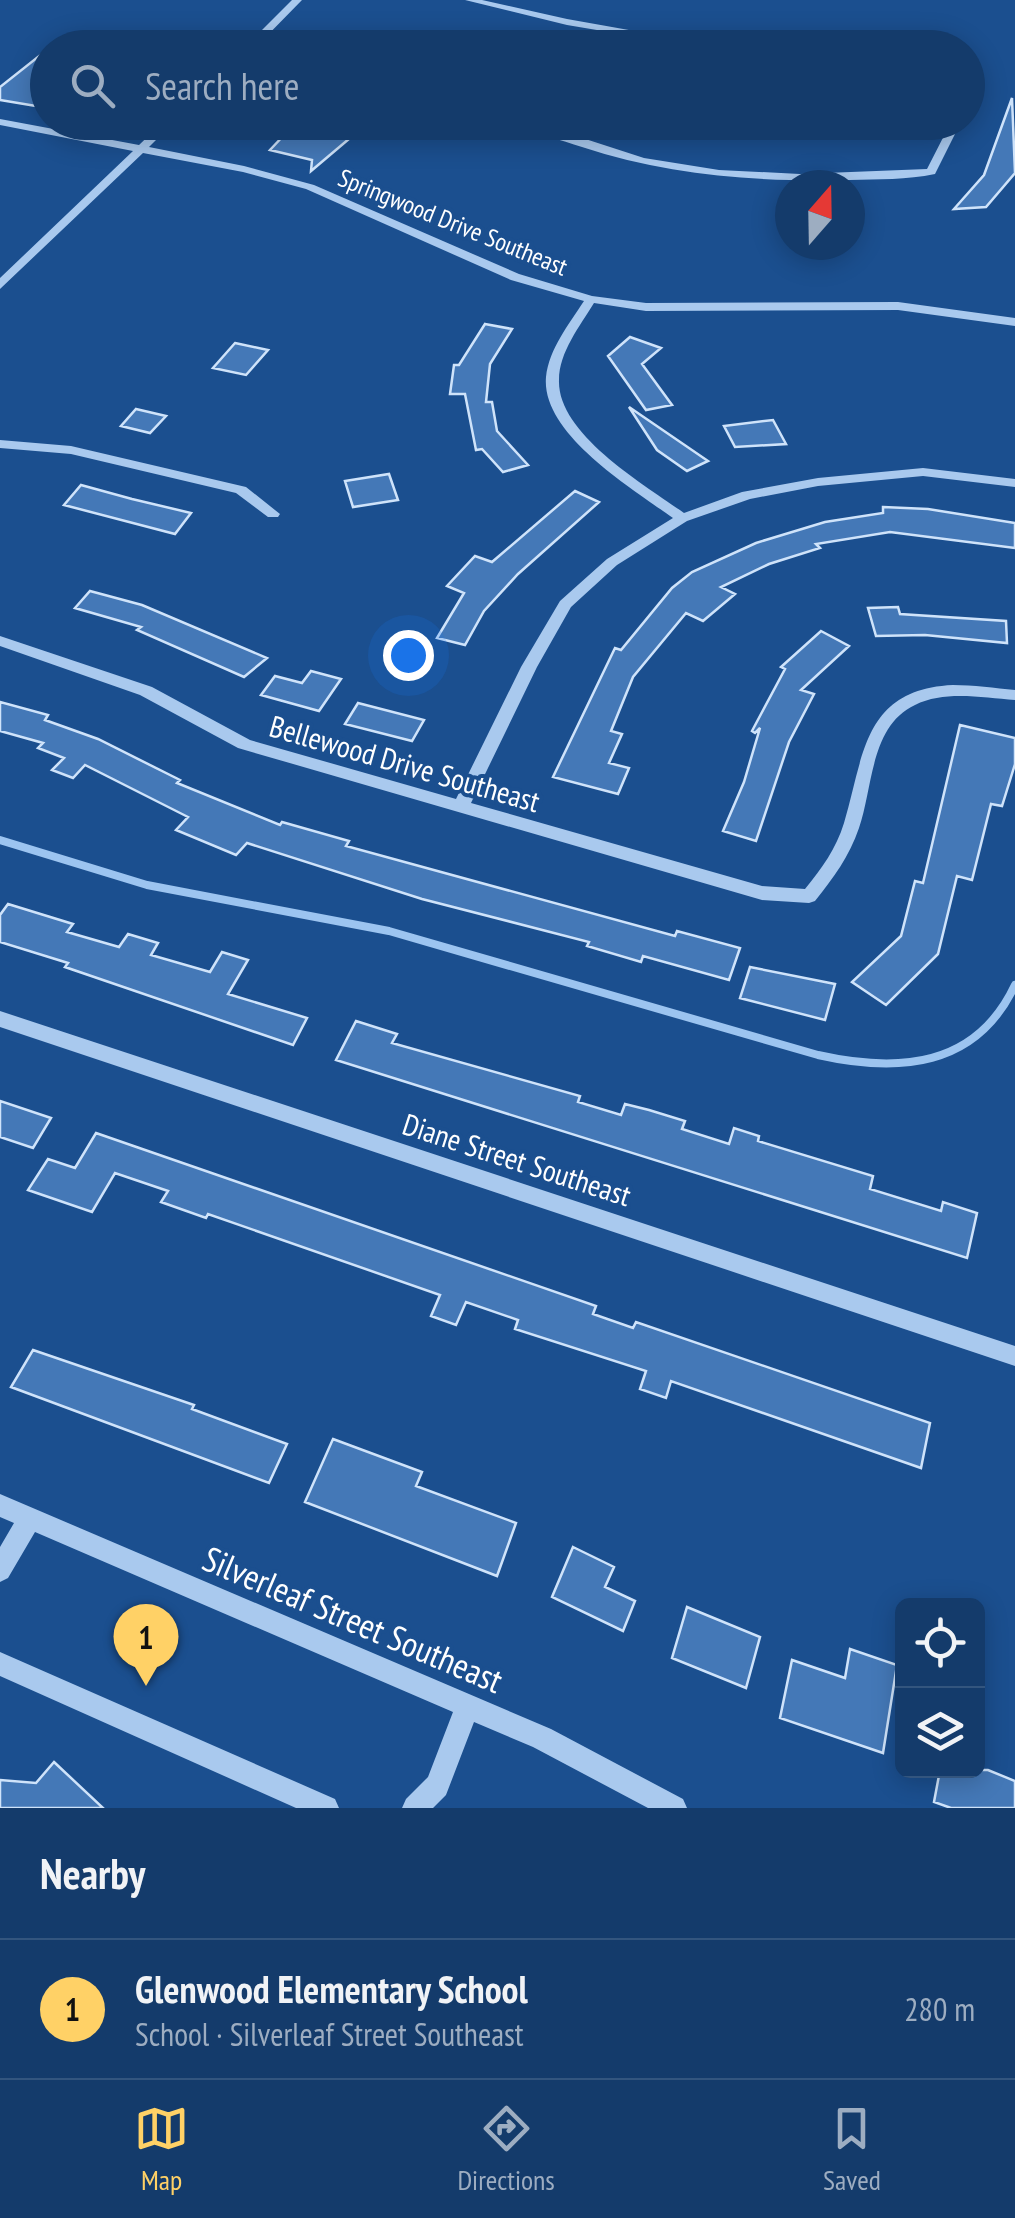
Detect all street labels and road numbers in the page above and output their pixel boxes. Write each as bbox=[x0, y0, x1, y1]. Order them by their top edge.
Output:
street label: Springwood Drive Southeast bbox=[334, 161, 572, 283]
street label: Bellewood Drive Southeast bbox=[265, 706, 545, 820]
street label: Diane Street Southeast bbox=[398, 1104, 637, 1215]
street label: Silverleaf Street Southeast bbox=[196, 1535, 510, 1703]

